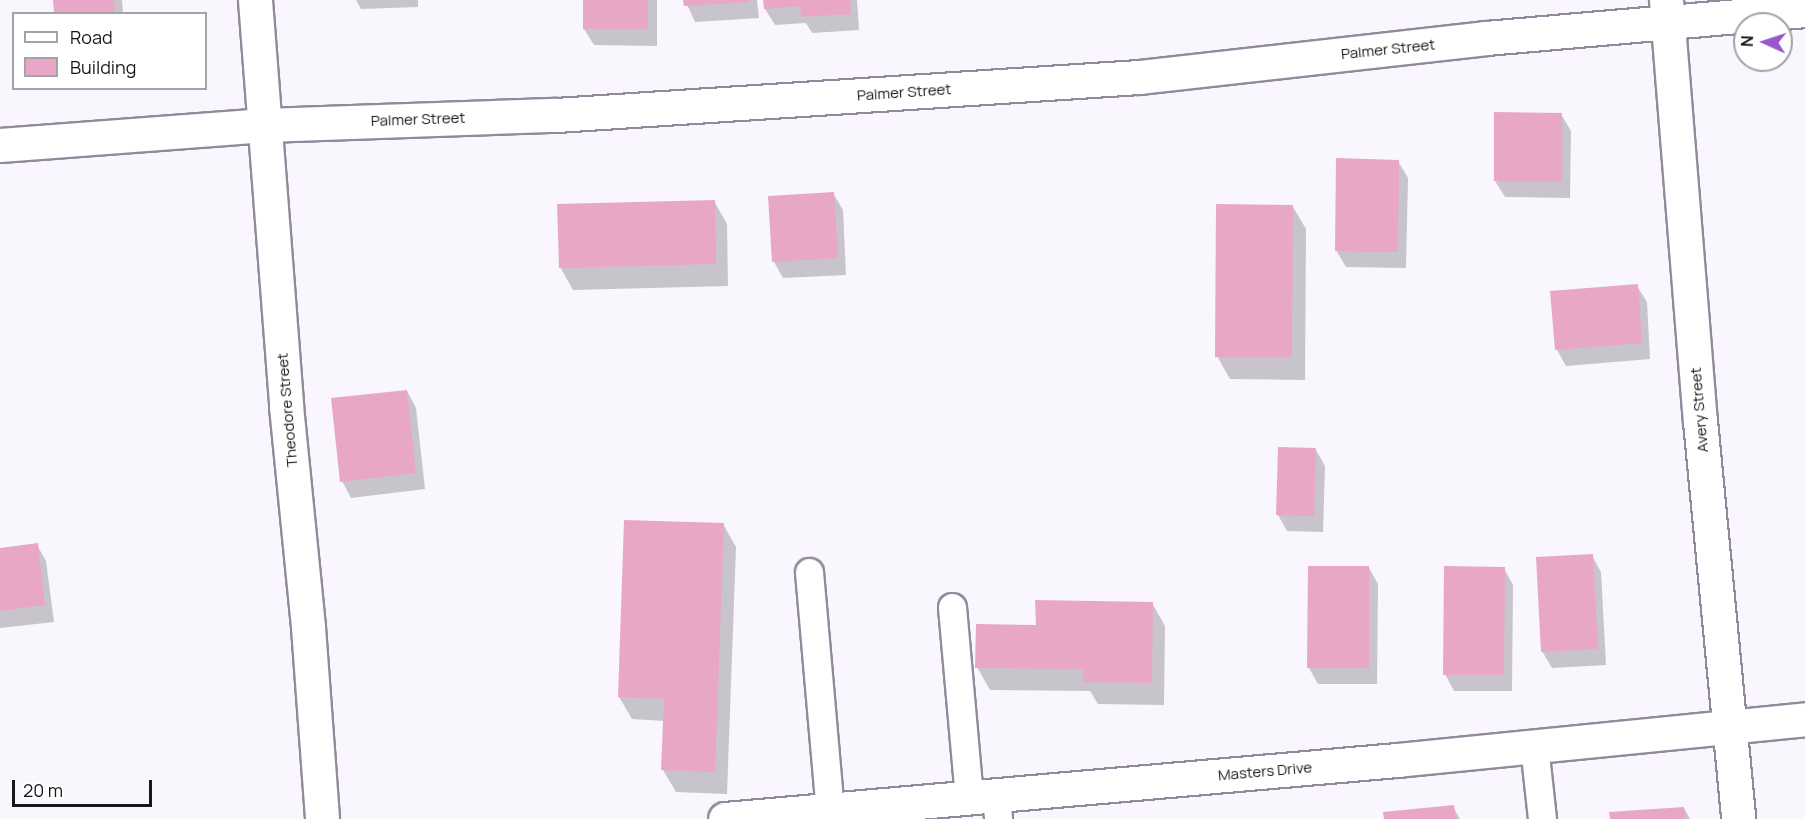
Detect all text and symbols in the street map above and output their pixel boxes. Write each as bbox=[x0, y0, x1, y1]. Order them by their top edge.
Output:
legend bbox=[12, 12, 207, 90]
north arrow bbox=[1733, 12, 1793, 72]
text: Road bbox=[70, 25, 113, 49]
street label: Palmer Street bbox=[1340, 35, 1436, 63]
text: N bbox=[1736, 35, 1758, 47]
text: Building bbox=[70, 55, 136, 79]
street label: Palmer Street bbox=[856, 80, 952, 104]
street label: Palmer Street bbox=[370, 108, 466, 130]
street label: Theodore Street bbox=[273, 352, 301, 468]
street label: Avery Street bbox=[1686, 367, 1712, 453]
street label: Masters Drive bbox=[1217, 758, 1313, 784]
scale bar bbox=[15, 768, 154, 806]
text: 20 m bbox=[23, 778, 63, 802]

